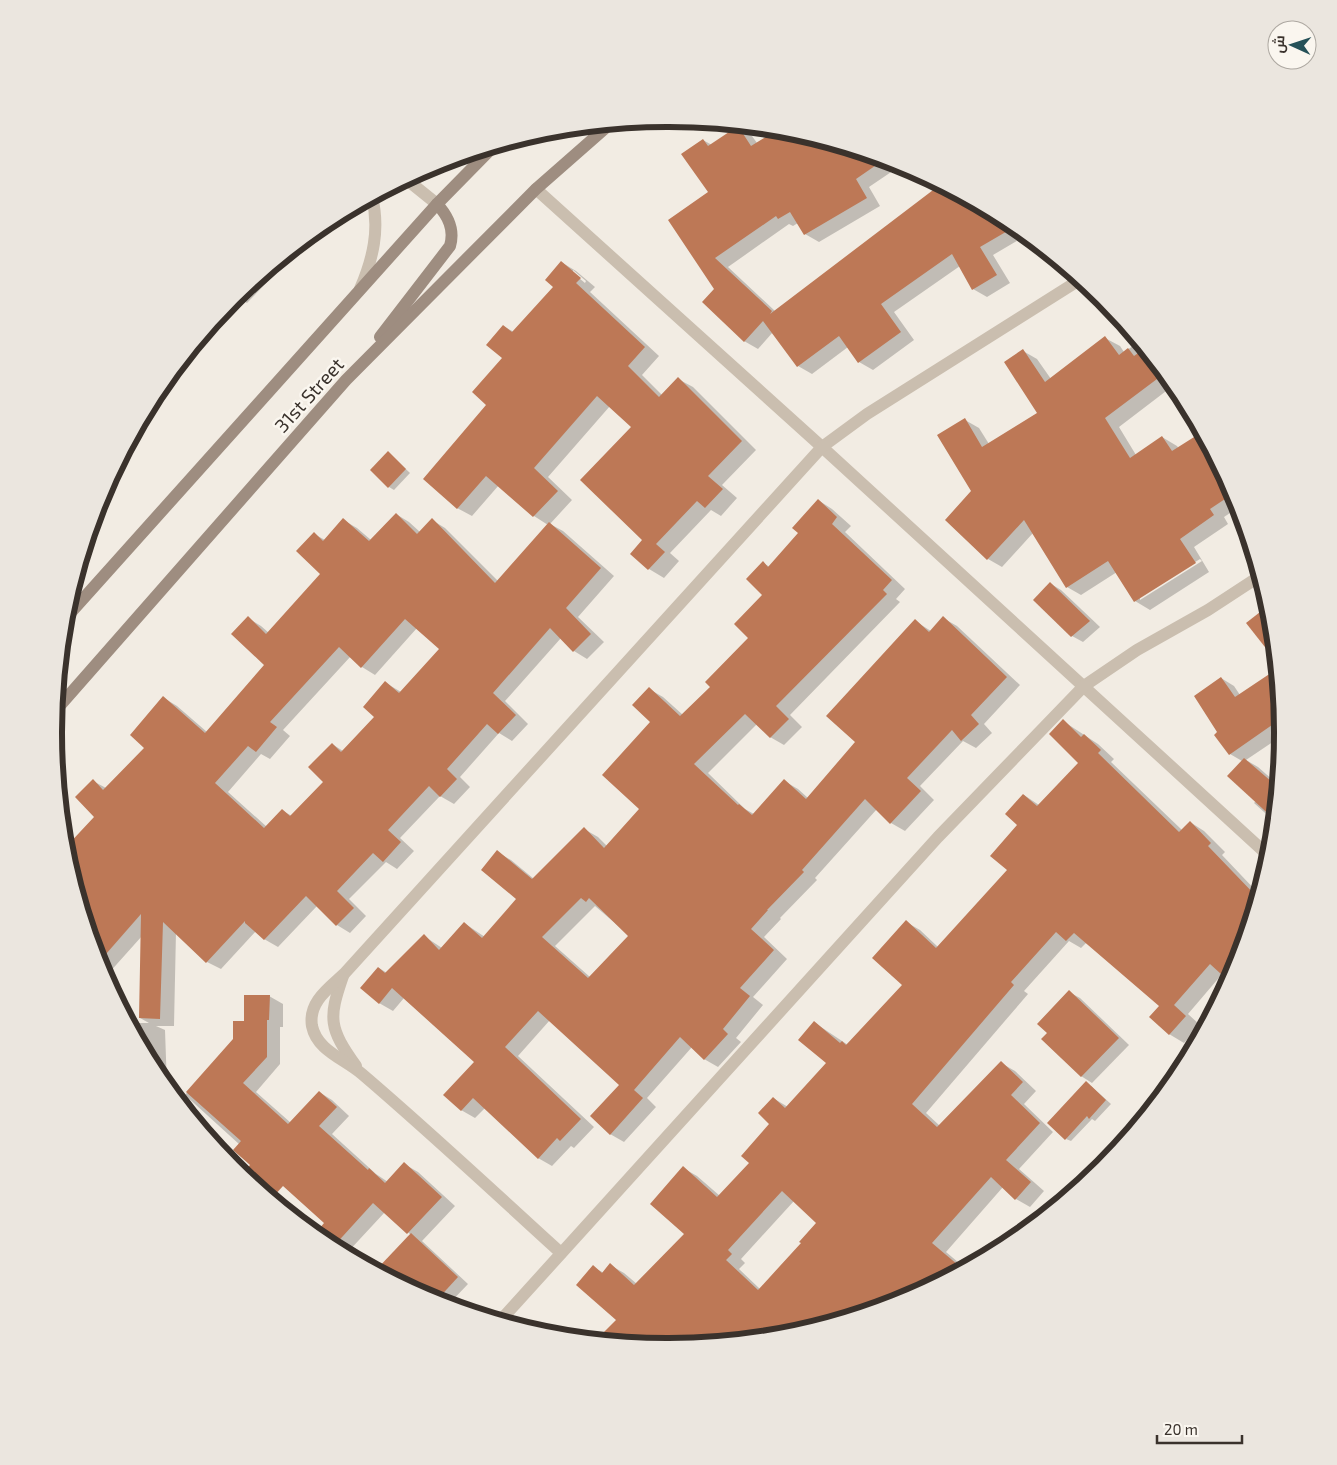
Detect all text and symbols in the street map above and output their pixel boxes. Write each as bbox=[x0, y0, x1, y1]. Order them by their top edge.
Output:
north arrow bbox=[1267, 20, 1317, 70]
text: ش bbox=[1270, 35, 1288, 54]
street label: 31st Street bbox=[269, 353, 348, 437]
scale bar bbox=[1157, 1412, 1242, 1444]
text: 20 m bbox=[1164, 1420, 1198, 1438]

